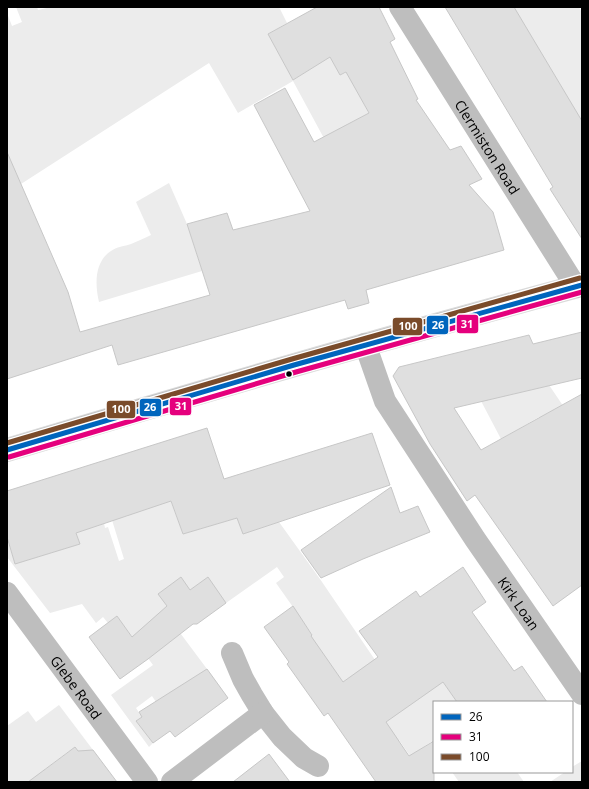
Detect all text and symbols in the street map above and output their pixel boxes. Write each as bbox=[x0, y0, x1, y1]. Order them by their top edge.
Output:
street label: Clermiston Road bbox=[451, 96, 525, 198]
line badge: 31 bbox=[456, 314, 479, 334]
line badge: 26 bbox=[426, 315, 449, 335]
text: 31 bbox=[461, 316, 473, 331]
line badge: 100 bbox=[392, 317, 423, 336]
text: 26 bbox=[432, 317, 444, 332]
text: 100 bbox=[399, 318, 417, 333]
unlabelled marker bbox=[284, 369, 294, 379]
line badge: 31 bbox=[169, 397, 192, 416]
line badge: 26 bbox=[139, 398, 162, 417]
text: 31 bbox=[175, 398, 187, 413]
text: 26 bbox=[144, 399, 156, 414]
line badge: 100 bbox=[106, 400, 136, 419]
text: 100 bbox=[112, 401, 130, 416]
street label: Kirk Loan bbox=[494, 573, 544, 634]
street label: Glebe Road bbox=[47, 651, 107, 723]
legend bbox=[433, 701, 573, 773]
text: 26 bbox=[469, 708, 483, 725]
text: 31 bbox=[469, 728, 483, 745]
text: 100 bbox=[469, 748, 490, 765]

